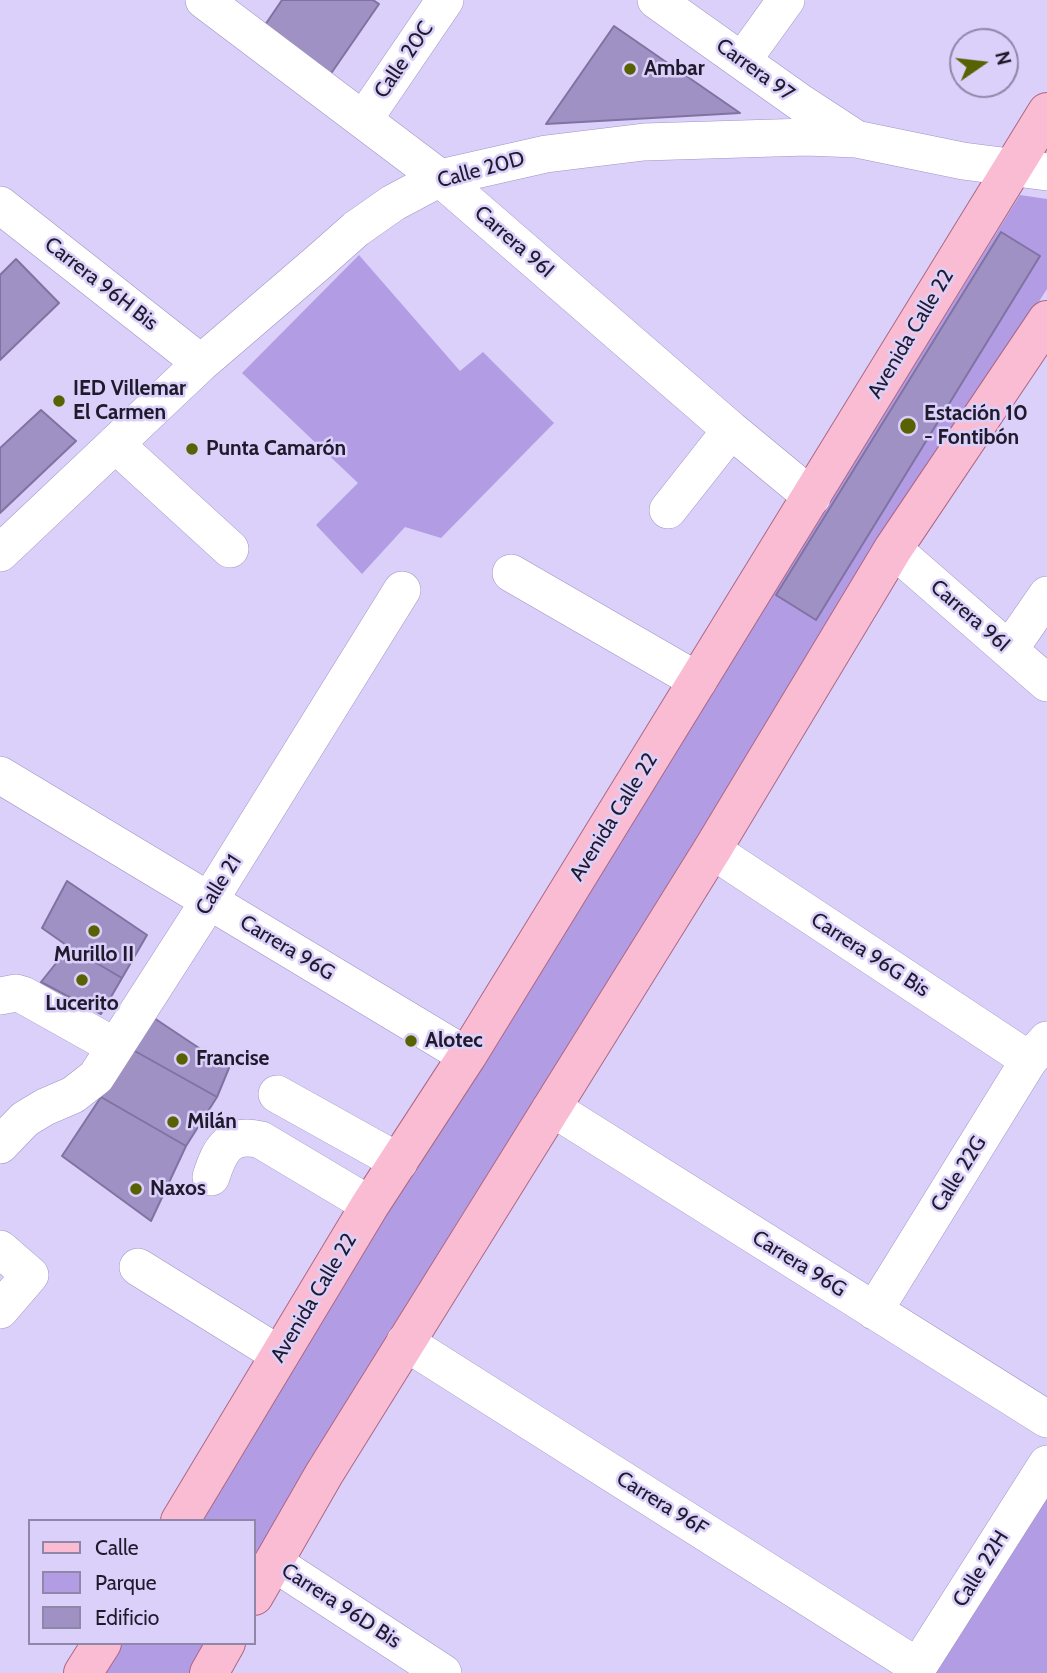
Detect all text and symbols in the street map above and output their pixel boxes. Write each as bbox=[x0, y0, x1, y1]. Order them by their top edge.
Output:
street label: Calle 20C bbox=[369, 17, 439, 103]
north arrow bbox=[949, 28, 1019, 98]
street label: Carrera 97 bbox=[711, 33, 799, 107]
text: N bbox=[990, 49, 1016, 68]
place label: Ambar bbox=[644, 56, 705, 82]
marker: Ambar bbox=[622, 61, 638, 77]
street label: Calle 20D bbox=[435, 146, 527, 194]
street label: Carrera 96I bbox=[469, 201, 559, 283]
street label: Carrera 96H Bis bbox=[39, 232, 163, 336]
street label: Avenida Calle 22 bbox=[863, 265, 959, 403]
place label: IED Villemar El Carmen bbox=[73, 376, 186, 426]
marker: IED Villemar El Carmen bbox=[51, 393, 67, 409]
place label: Estación 10 - Fontibón bbox=[924, 401, 1028, 451]
marker: Estación 10 - Fontibón bbox=[898, 416, 918, 436]
place label: Punta Camarón bbox=[206, 436, 346, 462]
marker: Punta Camarón bbox=[184, 441, 200, 457]
street label: Carrera 96I bbox=[925, 575, 1015, 657]
street label: Avenida Calle 22 bbox=[565, 748, 663, 886]
street label: Calle 21 bbox=[191, 850, 247, 920]
street label: Carrera 96G Bis bbox=[806, 907, 934, 1003]
street label: Carrera 96G bbox=[235, 910, 339, 986]
marker: Murillo II bbox=[86, 923, 102, 939]
place label: Murillo II bbox=[54, 942, 134, 968]
marker: Lucerito bbox=[74, 972, 90, 988]
place label: Lucerito bbox=[45, 991, 119, 1017]
place label: Alotec bbox=[425, 1028, 483, 1054]
marker: Alotec bbox=[403, 1033, 419, 1049]
place label: Francise bbox=[196, 1046, 269, 1072]
marker: Francise bbox=[174, 1051, 190, 1067]
place label: Milán bbox=[187, 1109, 237, 1135]
marker: Milán bbox=[165, 1114, 181, 1130]
street label: Calle 22G bbox=[926, 1132, 992, 1216]
place label: Naxos bbox=[150, 1176, 206, 1202]
marker: Naxos bbox=[128, 1181, 144, 1197]
street label: Carrera 96G bbox=[747, 1225, 851, 1303]
street label: Avenida Calle 22 bbox=[266, 1229, 362, 1367]
street label: Carrera 96F bbox=[612, 1466, 712, 1542]
legend bbox=[28, 1519, 256, 1645]
street label: Calle 22H bbox=[948, 1526, 1014, 1612]
text: Calle bbox=[95, 1535, 139, 1560]
street label: Carrera 96D Bis bbox=[276, 1558, 406, 1654]
text: Parque bbox=[95, 1570, 157, 1595]
text: Edificio bbox=[95, 1605, 159, 1630]

